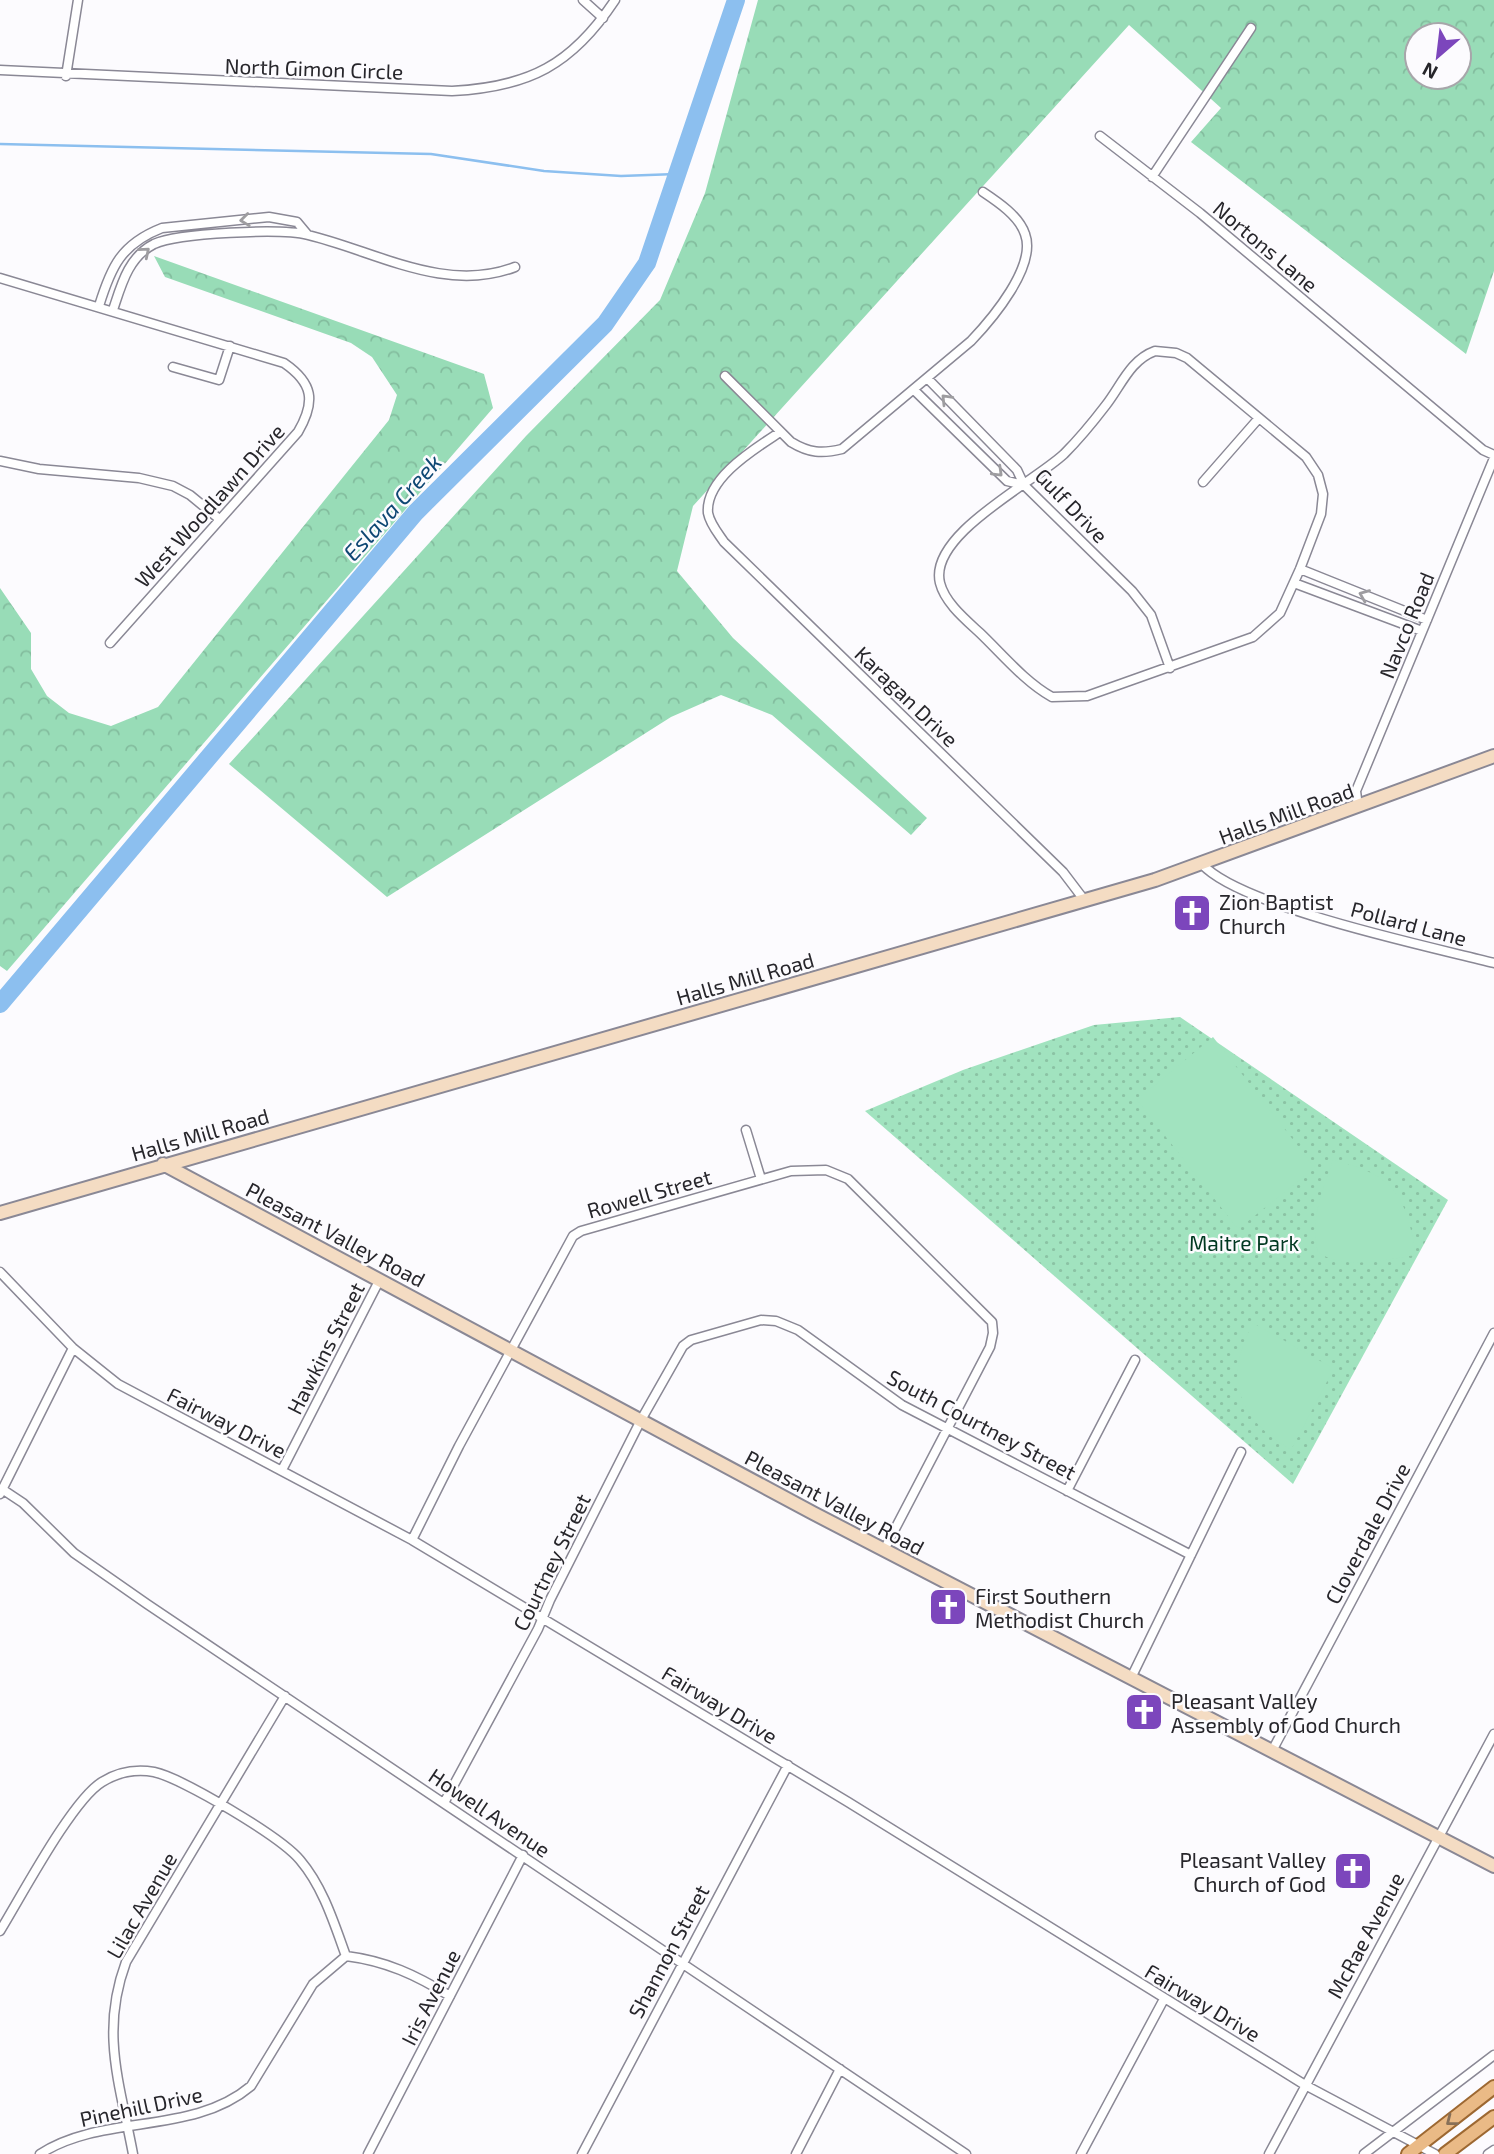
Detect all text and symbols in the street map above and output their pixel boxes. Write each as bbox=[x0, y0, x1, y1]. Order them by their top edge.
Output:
north arrow bbox=[1403, 21, 1473, 91]
street label: North Gimon Circle bbox=[224, 52, 404, 84]
text: N bbox=[1418, 58, 1441, 85]
street label: Nortons Lane bbox=[1209, 195, 1323, 297]
one-way arrow bbox=[239, 212, 251, 227]
one-way arrow bbox=[136, 248, 149, 260]
one-way arrow bbox=[942, 394, 955, 407]
street label: West Woodlawn Drive bbox=[129, 418, 289, 592]
water label: Eslava Creek bbox=[337, 448, 447, 566]
one-way arrow bbox=[990, 463, 1003, 476]
street label: Gulf Drive bbox=[1031, 463, 1113, 547]
street label: Navco Road bbox=[1373, 568, 1439, 682]
one-way arrow bbox=[1358, 589, 1370, 603]
street label: Karagan Drive bbox=[850, 641, 964, 751]
street label: Halls Mill Road bbox=[1215, 777, 1357, 849]
place label: Zion Baptist Church bbox=[1219, 889, 1334, 938]
church icon: Zion Baptist Church bbox=[1171, 892, 1213, 934]
street label: Pollard Lane bbox=[1348, 896, 1470, 950]
street label: Halls Mill Road bbox=[673, 946, 817, 1010]
street label: Halls Mill Road bbox=[128, 1102, 272, 1166]
street label: Rowell Street bbox=[584, 1163, 714, 1223]
street label: Pleasant Valley Road bbox=[242, 1176, 430, 1292]
park label: Maitre Park bbox=[1189, 1230, 1299, 1255]
street label: Hawkins Street bbox=[281, 1278, 369, 1418]
street label: South Courtney Street bbox=[883, 1364, 1081, 1484]
street label: Fairway Drive bbox=[163, 1381, 291, 1463]
street label: Pleasant Valley Road bbox=[741, 1444, 929, 1560]
street label: Cloverdale Drive bbox=[1319, 1458, 1415, 1608]
street label: Courtney Street bbox=[507, 1489, 595, 1635]
place label: First Southern Methodist Church bbox=[975, 1583, 1144, 1632]
church icon: First Southern Methodist Church bbox=[927, 1586, 969, 1628]
street label: Fairway Drive bbox=[658, 1660, 782, 1748]
place label: Pleasant Valley Assembly of God Church bbox=[1171, 1688, 1401, 1737]
church icon: Pleasant Valley Assembly of God Church bbox=[1123, 1691, 1165, 1733]
street label: Howell Avenue bbox=[425, 1762, 555, 1862]
street label: Lilac Avenue bbox=[101, 1847, 181, 1963]
place label: Pleasant Valley Church of God bbox=[1179, 1847, 1326, 1896]
church icon: Pleasant Valley Church of God bbox=[1332, 1850, 1374, 1892]
street label: McRae Avenue bbox=[1321, 1868, 1409, 2002]
street label: Shannon Street bbox=[622, 1880, 714, 2022]
street label: Iris Avenue bbox=[395, 1945, 465, 2049]
street label: Fairway Drive bbox=[1141, 1958, 1265, 2046]
street label: Pinehill Drive bbox=[77, 2081, 205, 2131]
one-way arrow bbox=[1447, 2112, 1459, 2125]

